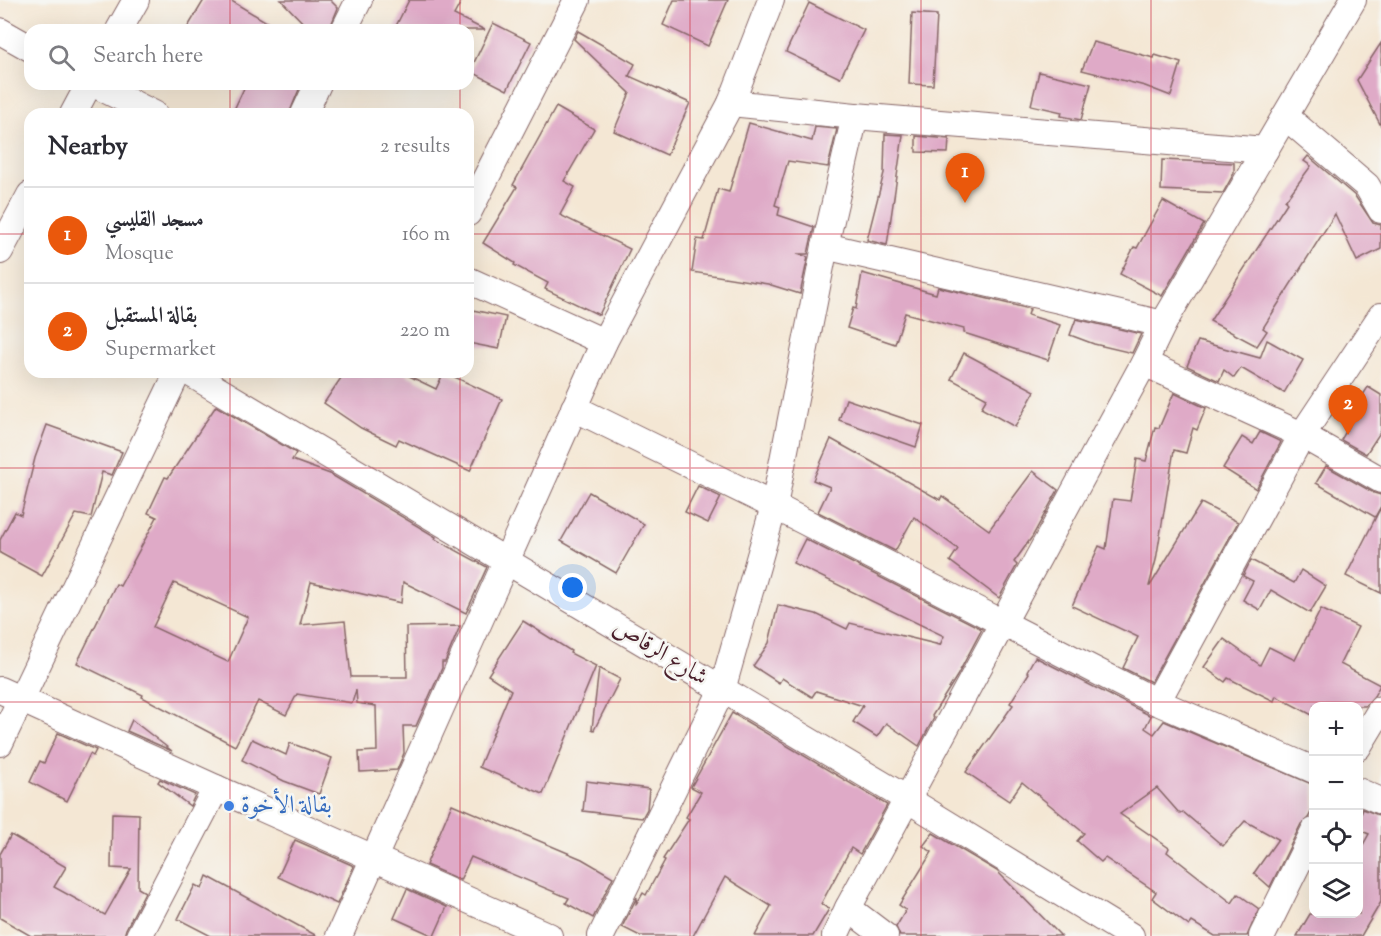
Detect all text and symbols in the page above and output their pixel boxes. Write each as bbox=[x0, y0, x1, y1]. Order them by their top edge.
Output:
search box bbox=[24, 24, 474, 90]
icon: search bbox=[45, 41, 78, 74]
text: Search here bbox=[93, 41, 203, 73]
text: Nearby bbox=[48, 129, 128, 166]
text: 2 results bbox=[380, 133, 450, 162]
pin: 1 bbox=[946, 154, 984, 203]
text: مسجد القليسي bbox=[105, 205, 204, 237]
text: 1 bbox=[64, 221, 71, 250]
text: 160 m bbox=[402, 221, 450, 250]
text: Mosque bbox=[105, 240, 174, 269]
text: بقالة المستقبل bbox=[105, 301, 198, 333]
text: 2 bbox=[63, 317, 72, 346]
text: 220 m bbox=[400, 317, 450, 346]
text: Supermarket bbox=[105, 336, 216, 365]
pin: 2 bbox=[1328, 386, 1368, 435]
your location bbox=[558, 573, 587, 602]
street label: شارع الرقاص bbox=[605, 611, 714, 696]
map controls bbox=[1309, 702, 1363, 918]
button: + bbox=[1309, 702, 1363, 756]
button: − bbox=[1309, 756, 1363, 810]
place label: بقالة الأخوة bbox=[241, 788, 332, 823]
marker: بقالة الأخوة bbox=[222, 799, 236, 813]
button: locate bbox=[1309, 810, 1363, 864]
button: layers bbox=[1309, 864, 1363, 918]

